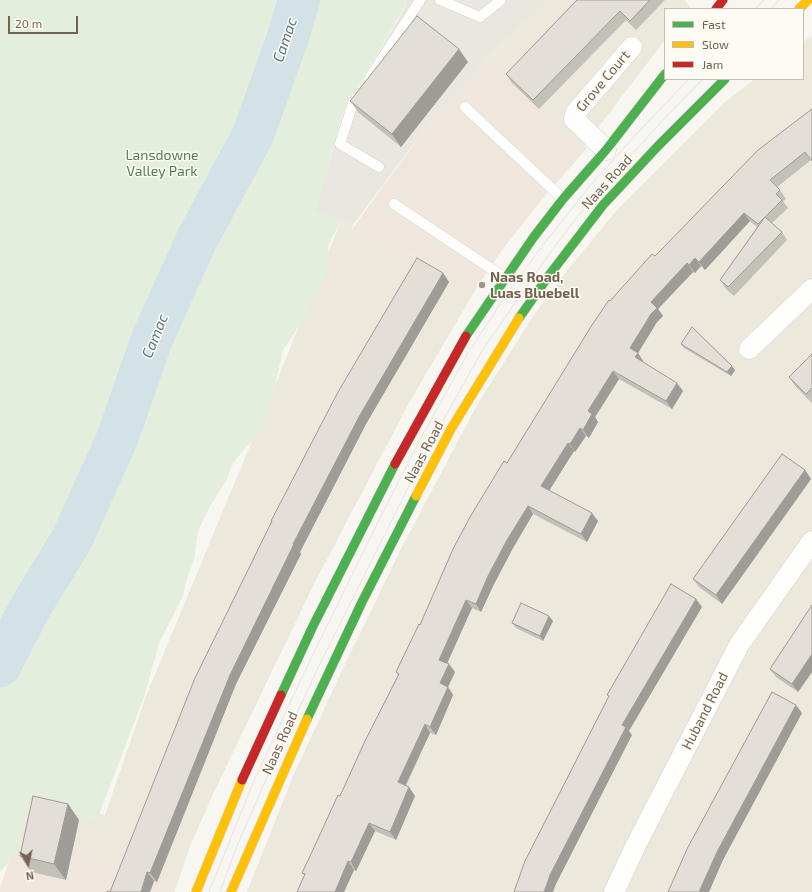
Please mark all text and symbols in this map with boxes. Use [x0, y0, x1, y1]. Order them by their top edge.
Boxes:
scale bar [10, 8, 80, 34]
legend [664, 8, 804, 80]
water label: Camac [269, 15, 301, 65]
text: 20 m [15, 16, 42, 30]
text: Fast [702, 17, 725, 31]
text: Slow [702, 37, 729, 51]
street label: Grove Court [572, 47, 634, 115]
text: Jam [702, 57, 723, 71]
park label: Lansdowne Valley Park [125, 147, 199, 180]
street label: Naas Road [578, 151, 636, 213]
place label: Naas Road, Luas Bluebell [490, 269, 579, 302]
marker: Naas Road, Luas Bluebell [477, 280, 487, 290]
water label: Camac [138, 311, 172, 361]
street label: Naas Road [401, 418, 447, 486]
street label: Huband Road [678, 670, 732, 752]
street label: Naas Road [259, 709, 301, 777]
north arrow [8, 844, 48, 884]
text: N [25, 869, 35, 883]

